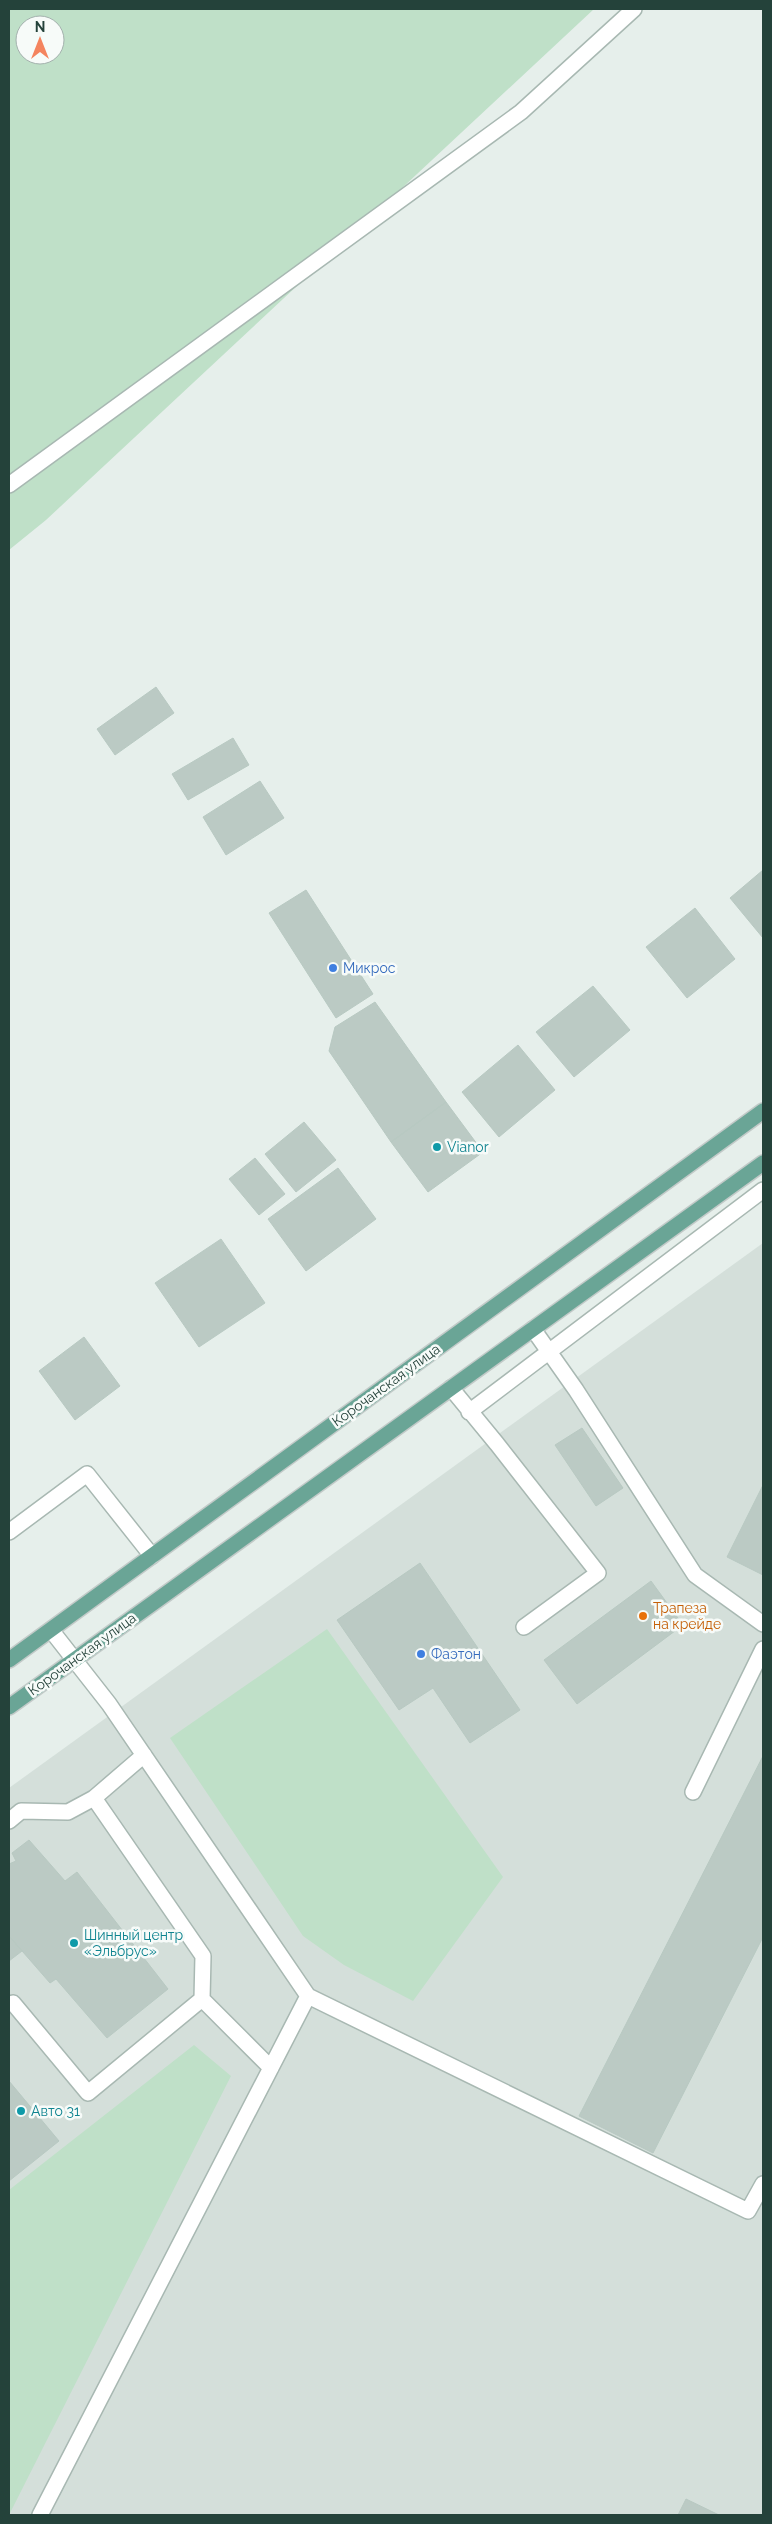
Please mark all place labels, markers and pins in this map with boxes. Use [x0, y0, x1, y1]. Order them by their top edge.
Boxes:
place label: Микрос [343, 960, 396, 976]
marker: Микрос [327, 962, 339, 974]
place label: Vianor [447, 1139, 489, 1155]
marker: Vianor [431, 1141, 443, 1153]
place label: Трапеза на крейде [653, 1600, 721, 1632]
marker: Трапеза на крейде [637, 1610, 649, 1622]
place label: Фаэтон [431, 1646, 481, 1662]
marker: Фаэтон [415, 1648, 427, 1660]
place label: Шинный центр «Эльбрус» [84, 1927, 183, 1959]
marker: Шинный центр «Эльбрус» [68, 1937, 80, 1949]
place label: Авто 31 [31, 2103, 80, 2119]
marker: Авто 31 [15, 2105, 27, 2117]

